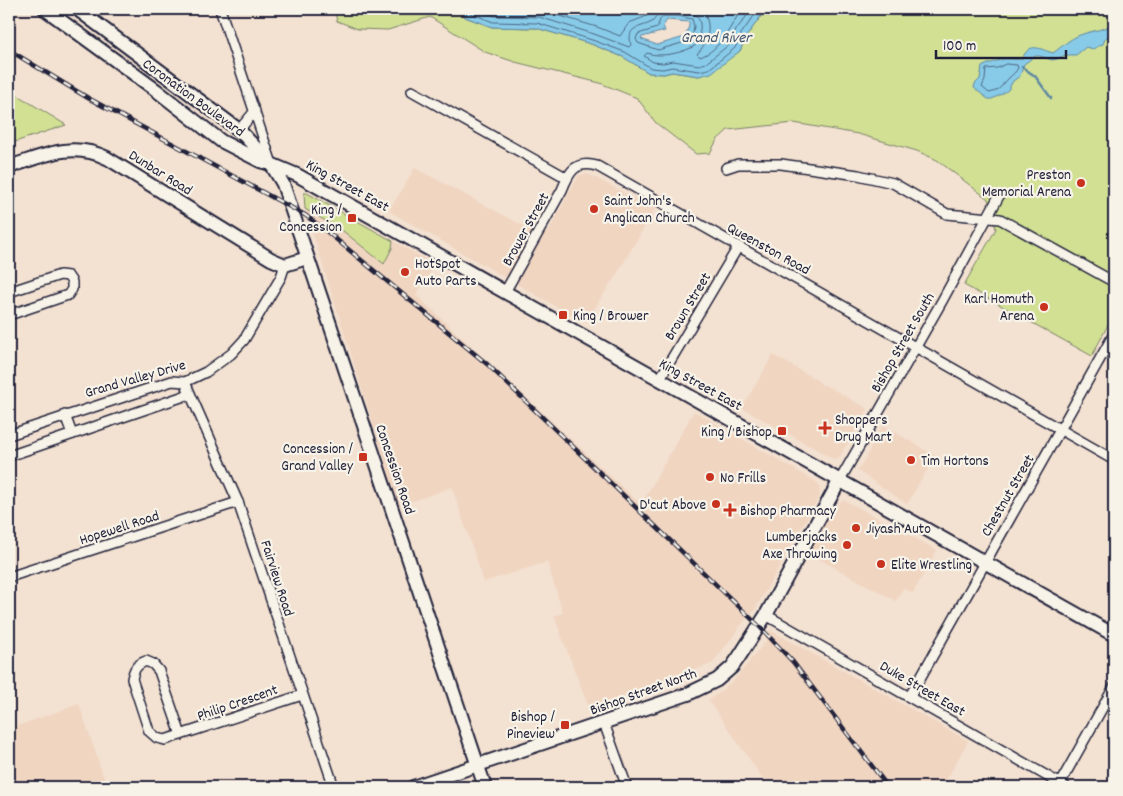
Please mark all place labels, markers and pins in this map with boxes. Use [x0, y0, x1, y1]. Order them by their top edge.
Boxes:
place label: Preston Memorial Arena [982, 165, 1072, 204]
marker: Preston Memorial Arena [1075, 177, 1087, 189]
place label: Saint John's Anglican Church [604, 191, 695, 230]
place label: King / Concession [279, 200, 342, 239]
marker: Saint John's Anglican Church [588, 203, 600, 215]
marker: King / Concession [346, 212, 358, 224]
place label: HotSpot Auto Parts [415, 254, 477, 293]
marker: HotSpot Auto Parts [399, 266, 411, 278]
place label: Karl Homuth Arena [964, 289, 1035, 328]
marker: Karl Homuth Arena [1038, 301, 1050, 313]
place label: King / Brower [573, 306, 649, 328]
marker: King / Brower [557, 309, 569, 321]
place label: Shoppers Drug Mart [835, 410, 892, 449]
place label: King / Bishop [701, 422, 772, 444]
marker: Shoppers Drug Mart [819, 422, 831, 434]
marker: King / Bishop [776, 425, 788, 437]
place label: Concession / Grand Valley [281, 439, 354, 478]
marker: Concession / Grand Valley [357, 451, 369, 463]
place label: Tim Hortons [921, 451, 989, 473]
marker: Tim Hortons [905, 454, 917, 466]
place label: No Frills [720, 468, 766, 490]
marker: No Frills [704, 471, 716, 483]
place label: D'cut Above [640, 495, 706, 517]
marker: D'cut Above [710, 498, 722, 510]
place label: Bishop Pharmacy [740, 501, 837, 523]
marker: Bishop Pharmacy [724, 504, 736, 516]
place label: Jiyash Auto [866, 519, 931, 541]
marker: Jiyash Auto [850, 522, 862, 534]
place label: Lumberjacks Axe Throwing [762, 527, 837, 566]
marker: Lumberjacks Axe Throwing [841, 539, 853, 551]
place label: Elite Wrestling [891, 555, 972, 577]
marker: Elite Wrestling [875, 558, 887, 570]
place label: Bishop / Pineview [507, 707, 555, 746]
marker: Bishop / Pineview [559, 719, 571, 731]

